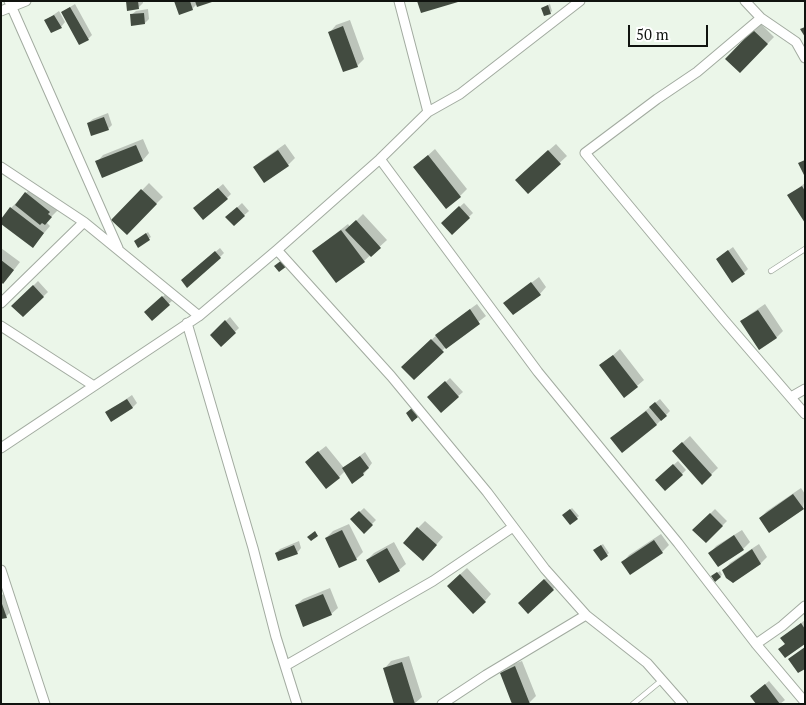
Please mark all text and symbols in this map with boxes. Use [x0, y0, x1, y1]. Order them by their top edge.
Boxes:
scale bar [631, 15, 711, 47]
text: 50 m [636, 24, 669, 44]

